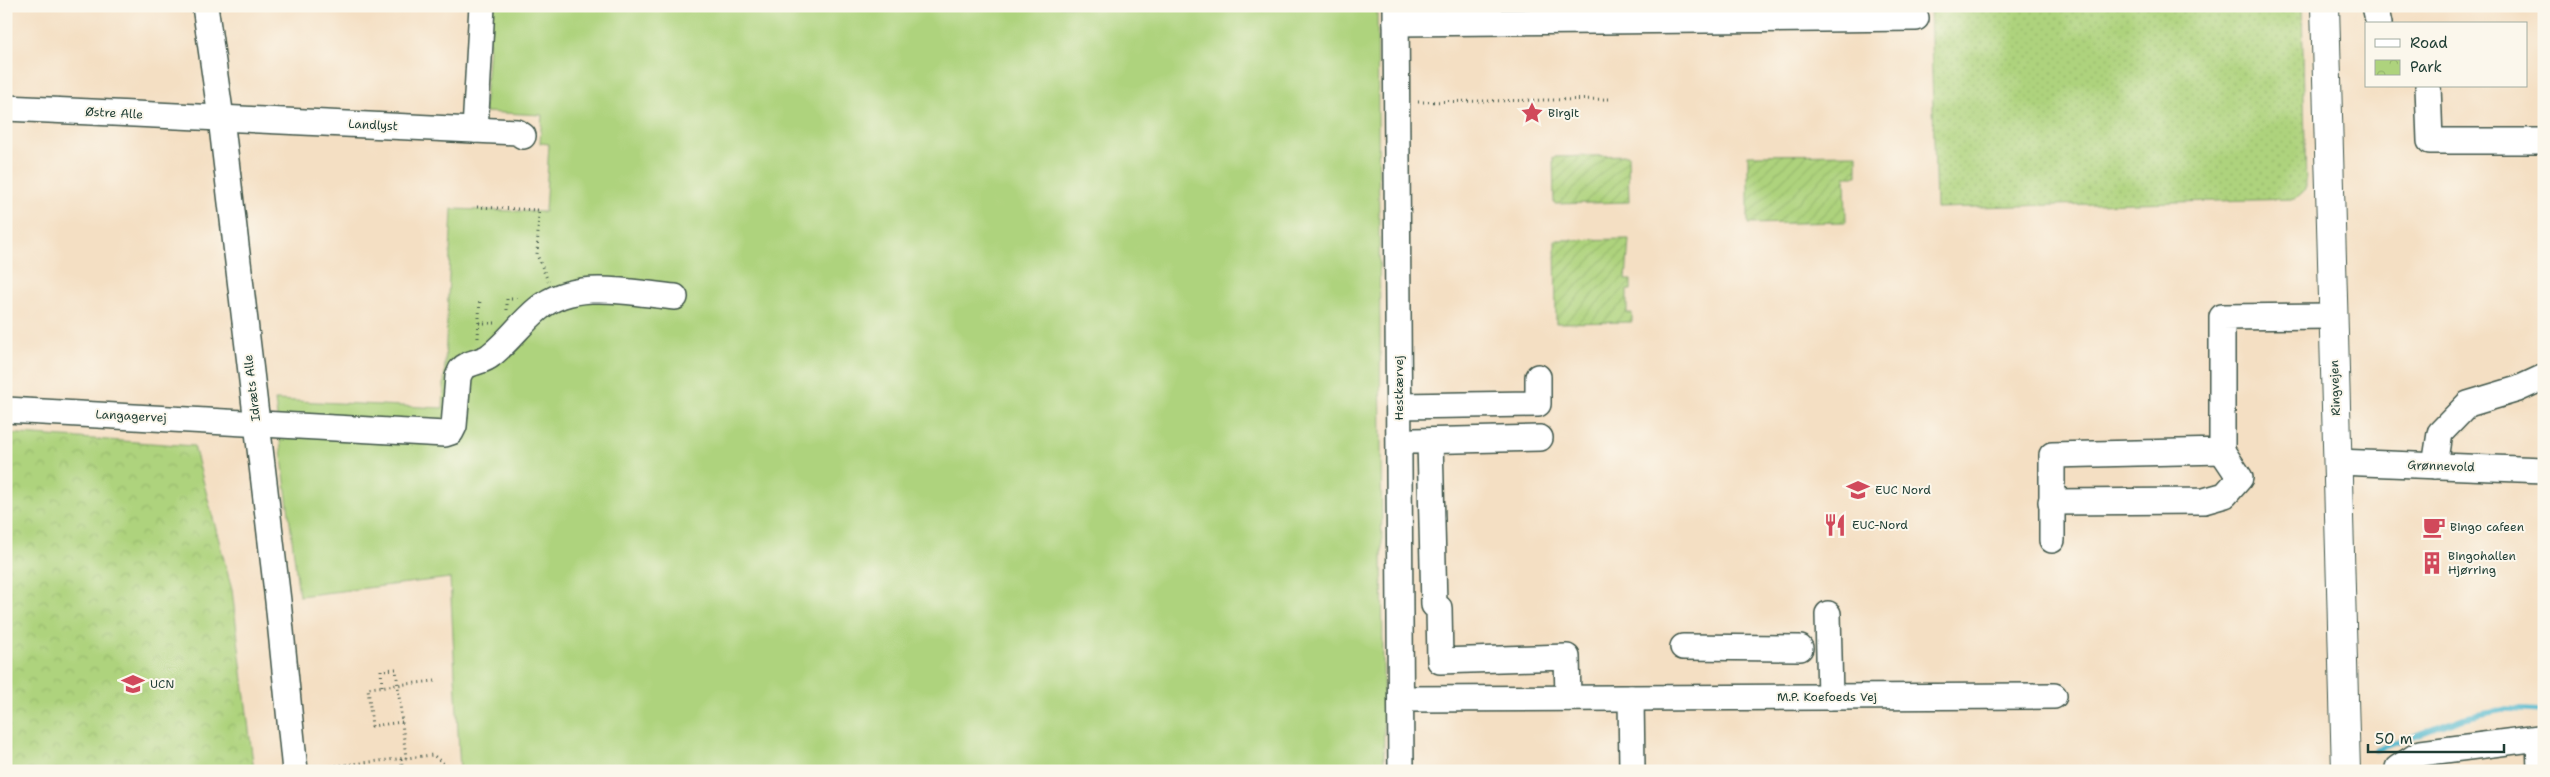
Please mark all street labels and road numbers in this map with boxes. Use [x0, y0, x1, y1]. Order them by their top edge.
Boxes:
street label: Østre Alle [85, 103, 144, 123]
street label: Landlyst [348, 116, 398, 134]
street label: Idræts Alle [240, 354, 264, 422]
street label: Hestkærvej [1391, 356, 1407, 420]
street label: Ringvejen [2326, 360, 2344, 416]
street label: Langagervej [95, 406, 167, 426]
street label: Grønnevold [2407, 457, 2475, 475]
street label: M.P. Koefoeds Vej [1777, 689, 1877, 705]

